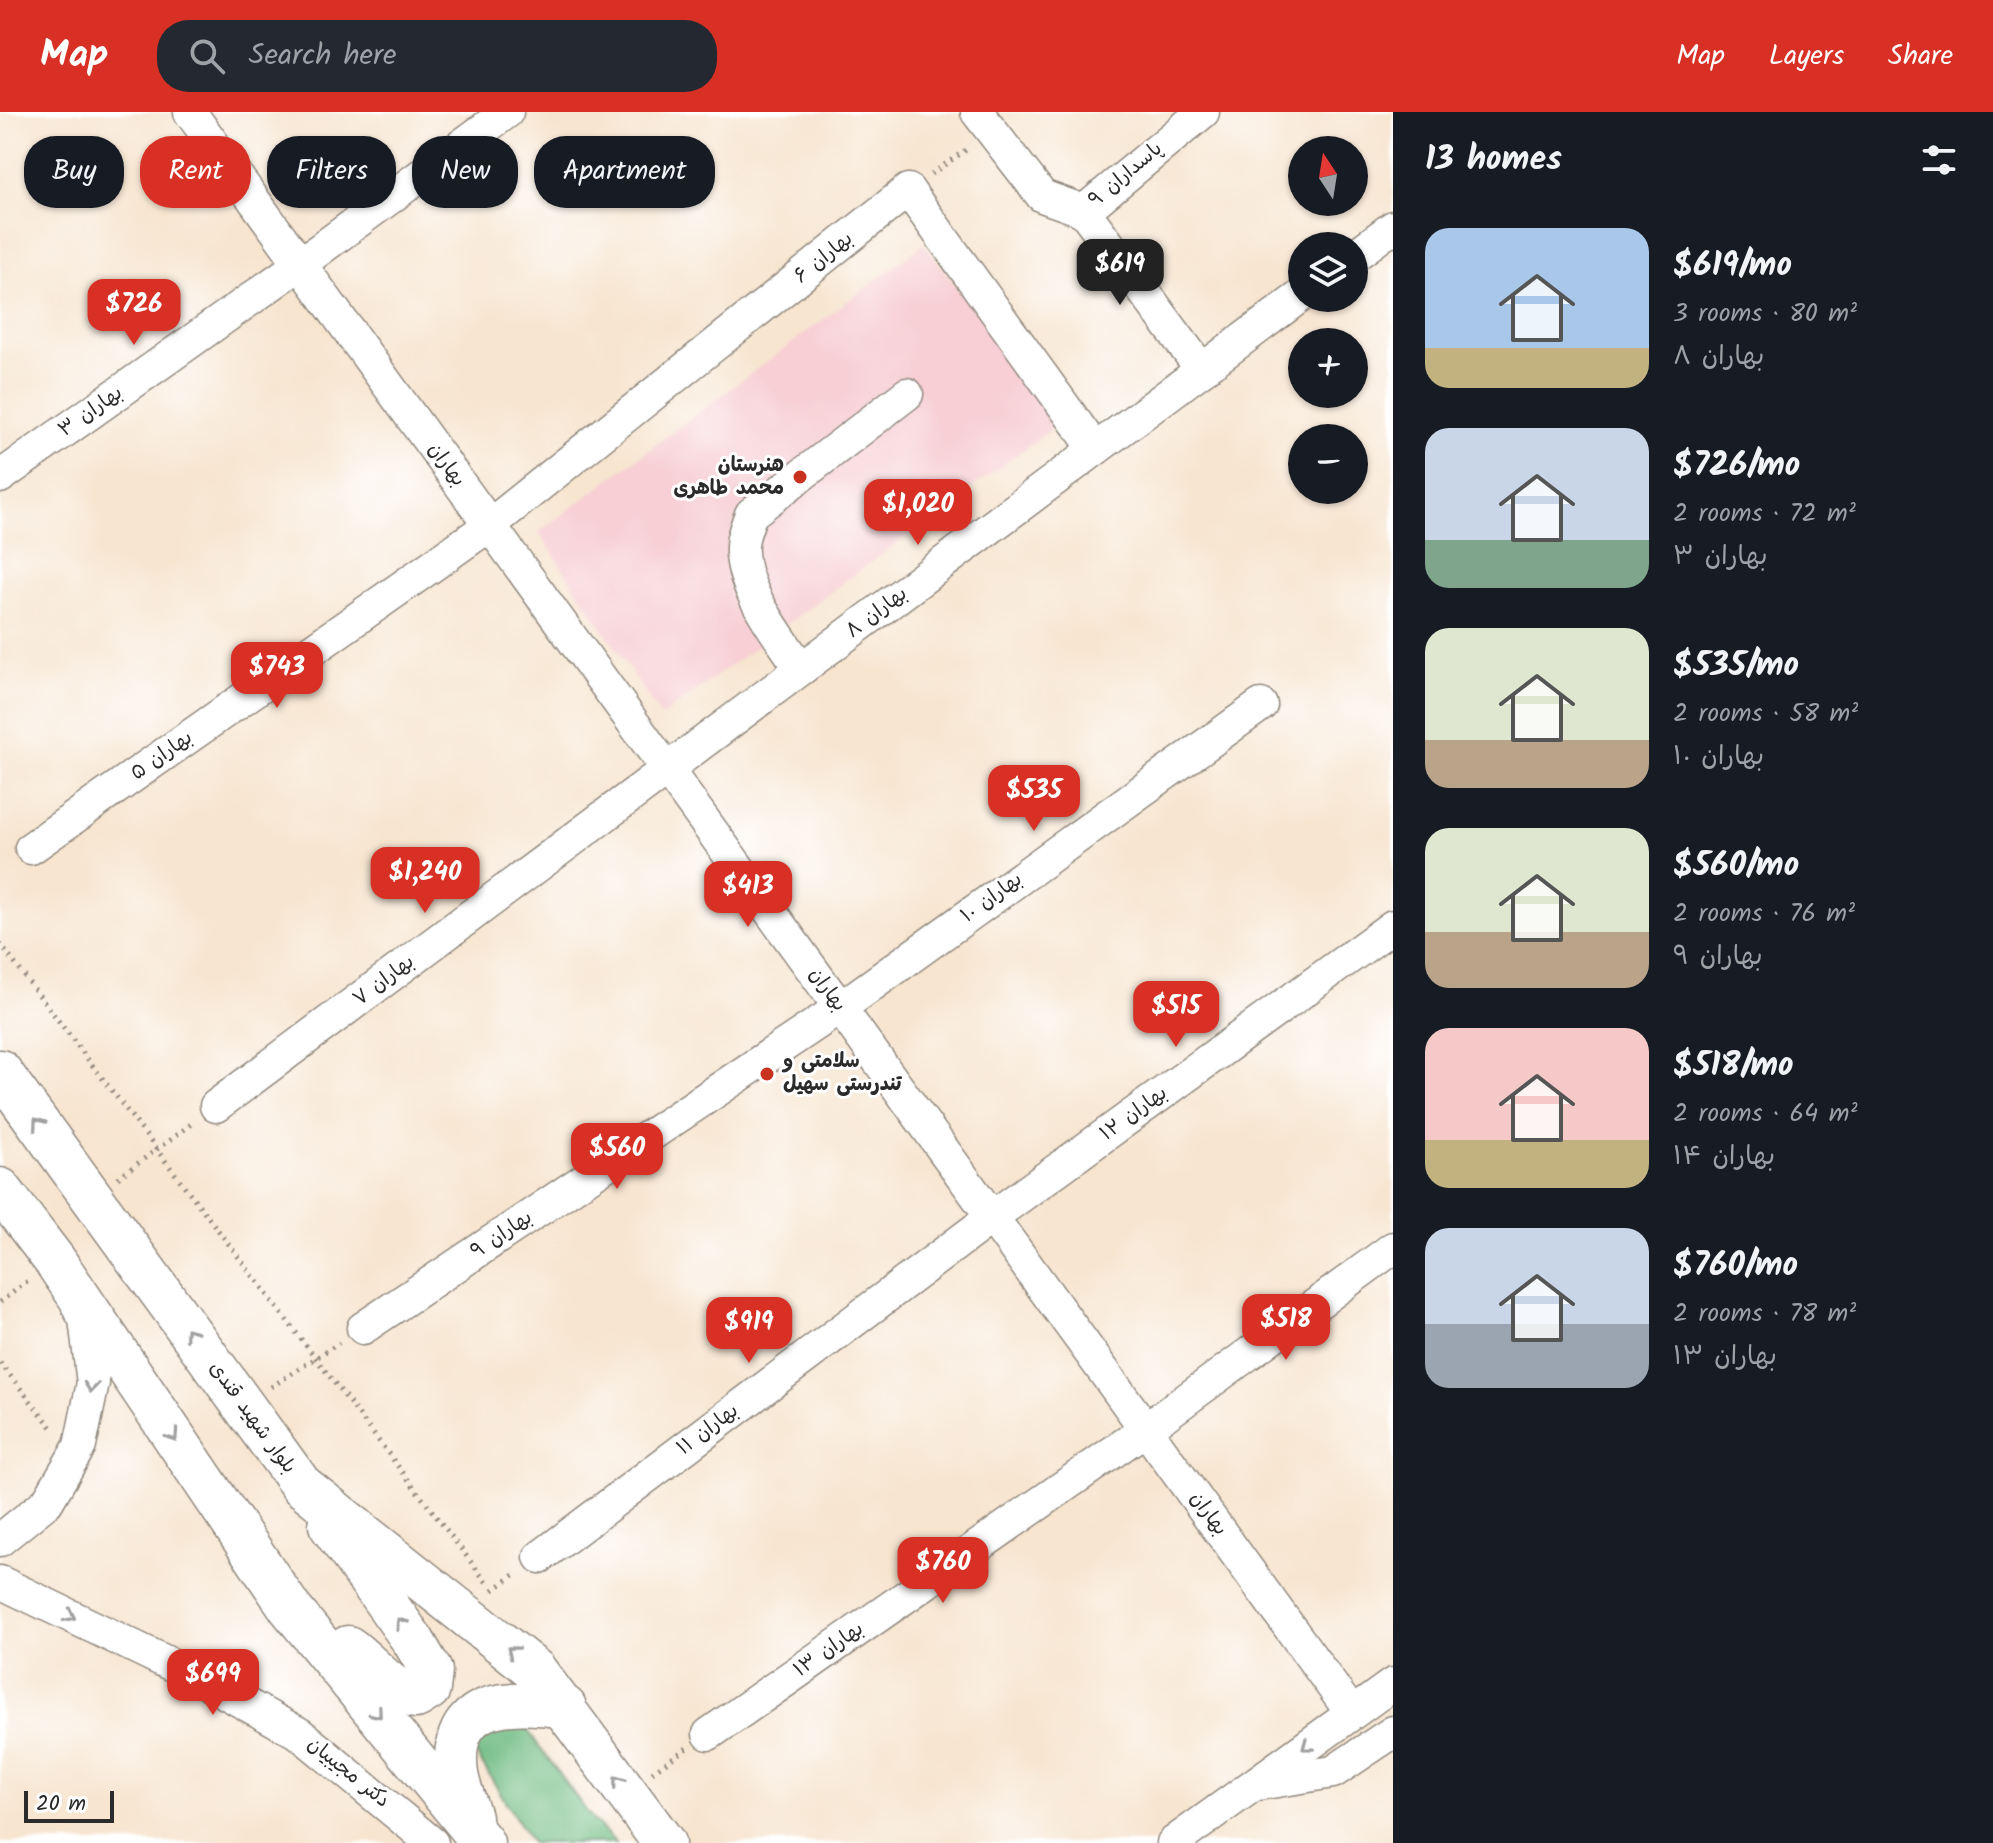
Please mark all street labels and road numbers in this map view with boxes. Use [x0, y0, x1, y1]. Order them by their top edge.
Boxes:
street label: پاسداران ۹ [1082, 134, 1170, 216]
street label: بهاران ۶ [787, 224, 861, 292]
street label: بهاران ۳ [52, 378, 130, 446]
street label: بهاران [419, 436, 473, 494]
street label: بهاران ۸ [839, 579, 915, 647]
street label: بهاران ۵ [124, 723, 200, 789]
street label: بهاران ۱۰ [954, 864, 1030, 932]
street label: بهاران ۷ [346, 947, 422, 1015]
street label: بهاران [800, 961, 854, 1019]
street label: بهاران ۱۲ [1093, 1078, 1175, 1150]
street label: بهاران ۹ [465, 1202, 539, 1268]
street label: بلوار شهید قندی [200, 1355, 304, 1481]
street label: بهاران ۱۱ [670, 1396, 746, 1464]
street label: بهاران [1181, 1485, 1235, 1543]
street label: بهاران ۱۳ [787, 1614, 871, 1686]
street label: دکتر مجیبیان [300, 1730, 396, 1816]

